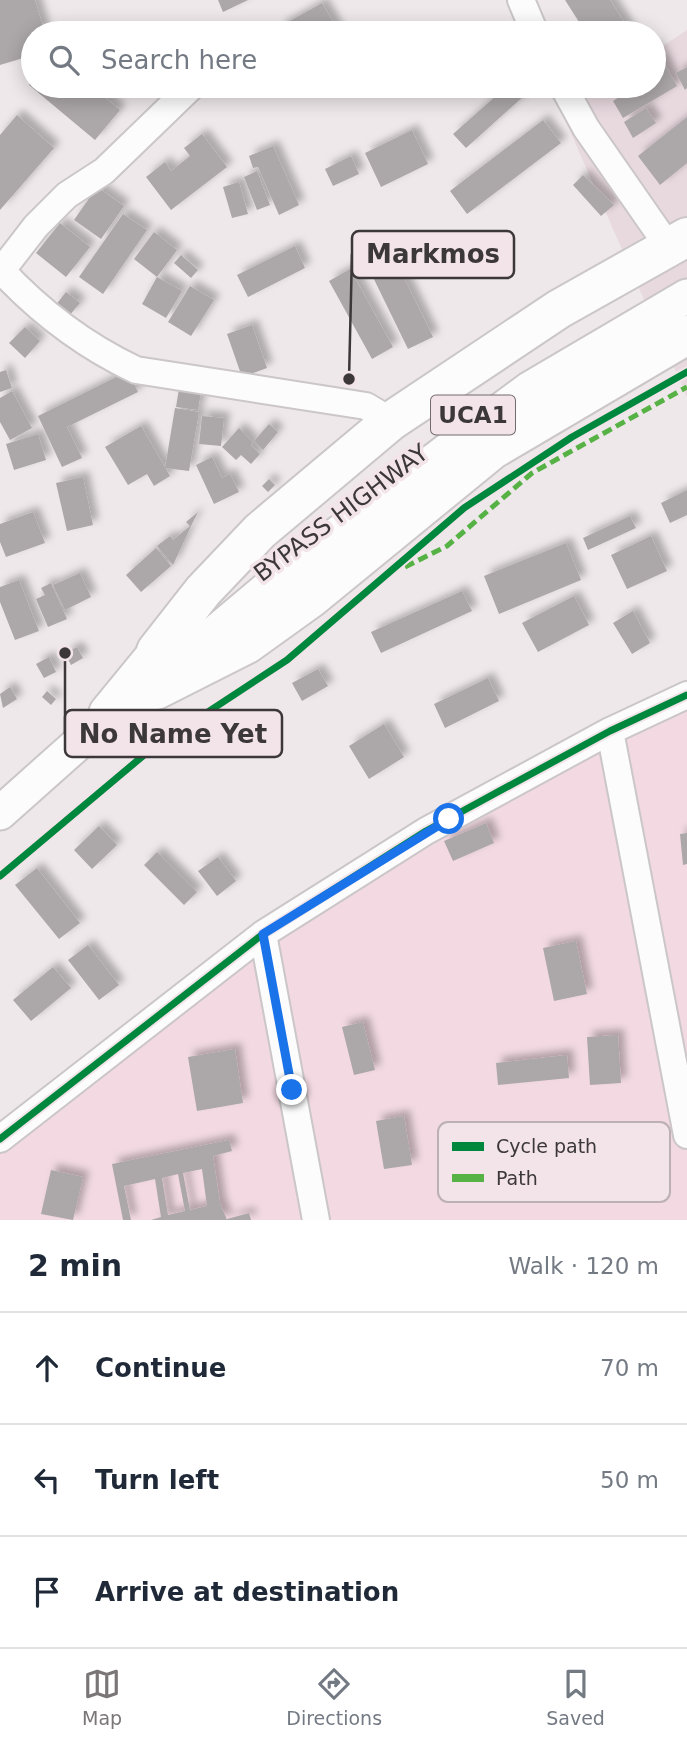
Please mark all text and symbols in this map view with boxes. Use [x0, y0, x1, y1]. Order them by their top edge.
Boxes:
search box [21, 21, 666, 98]
icon: search [45, 41, 83, 79]
text: Search here [101, 45, 257, 75]
callout: Markmos [352, 231, 514, 278]
text: Markmos [366, 239, 500, 269]
road number: UCA1 [431, 396, 515, 434]
street label: BYPASS HIGHWAY [248, 438, 434, 588]
callout: No Name Yet [65, 710, 282, 757]
text: No Name Yet [79, 719, 267, 749]
route start [433, 803, 464, 834]
route end [276, 1074, 307, 1105]
legend [438, 1122, 670, 1202]
text: Cycle path [496, 1135, 597, 1157]
text: Path [496, 1167, 538, 1189]
text: 2 min [28, 1248, 122, 1283]
text: Walk · 120 m [508, 1253, 659, 1279]
icon: ahead [28, 1349, 66, 1387]
text: Continue [95, 1353, 226, 1383]
text: 70 m [600, 1355, 659, 1381]
icon: left [28, 1461, 66, 1499]
text: Turn left [95, 1465, 219, 1495]
text: 50 m [600, 1467, 659, 1493]
icon: arrive [28, 1573, 66, 1611]
text: Arrive at destination [95, 1577, 399, 1607]
tab: Map [82, 1665, 122, 1729]
tab: Directions [286, 1665, 382, 1729]
tab: Saved [546, 1665, 605, 1729]

